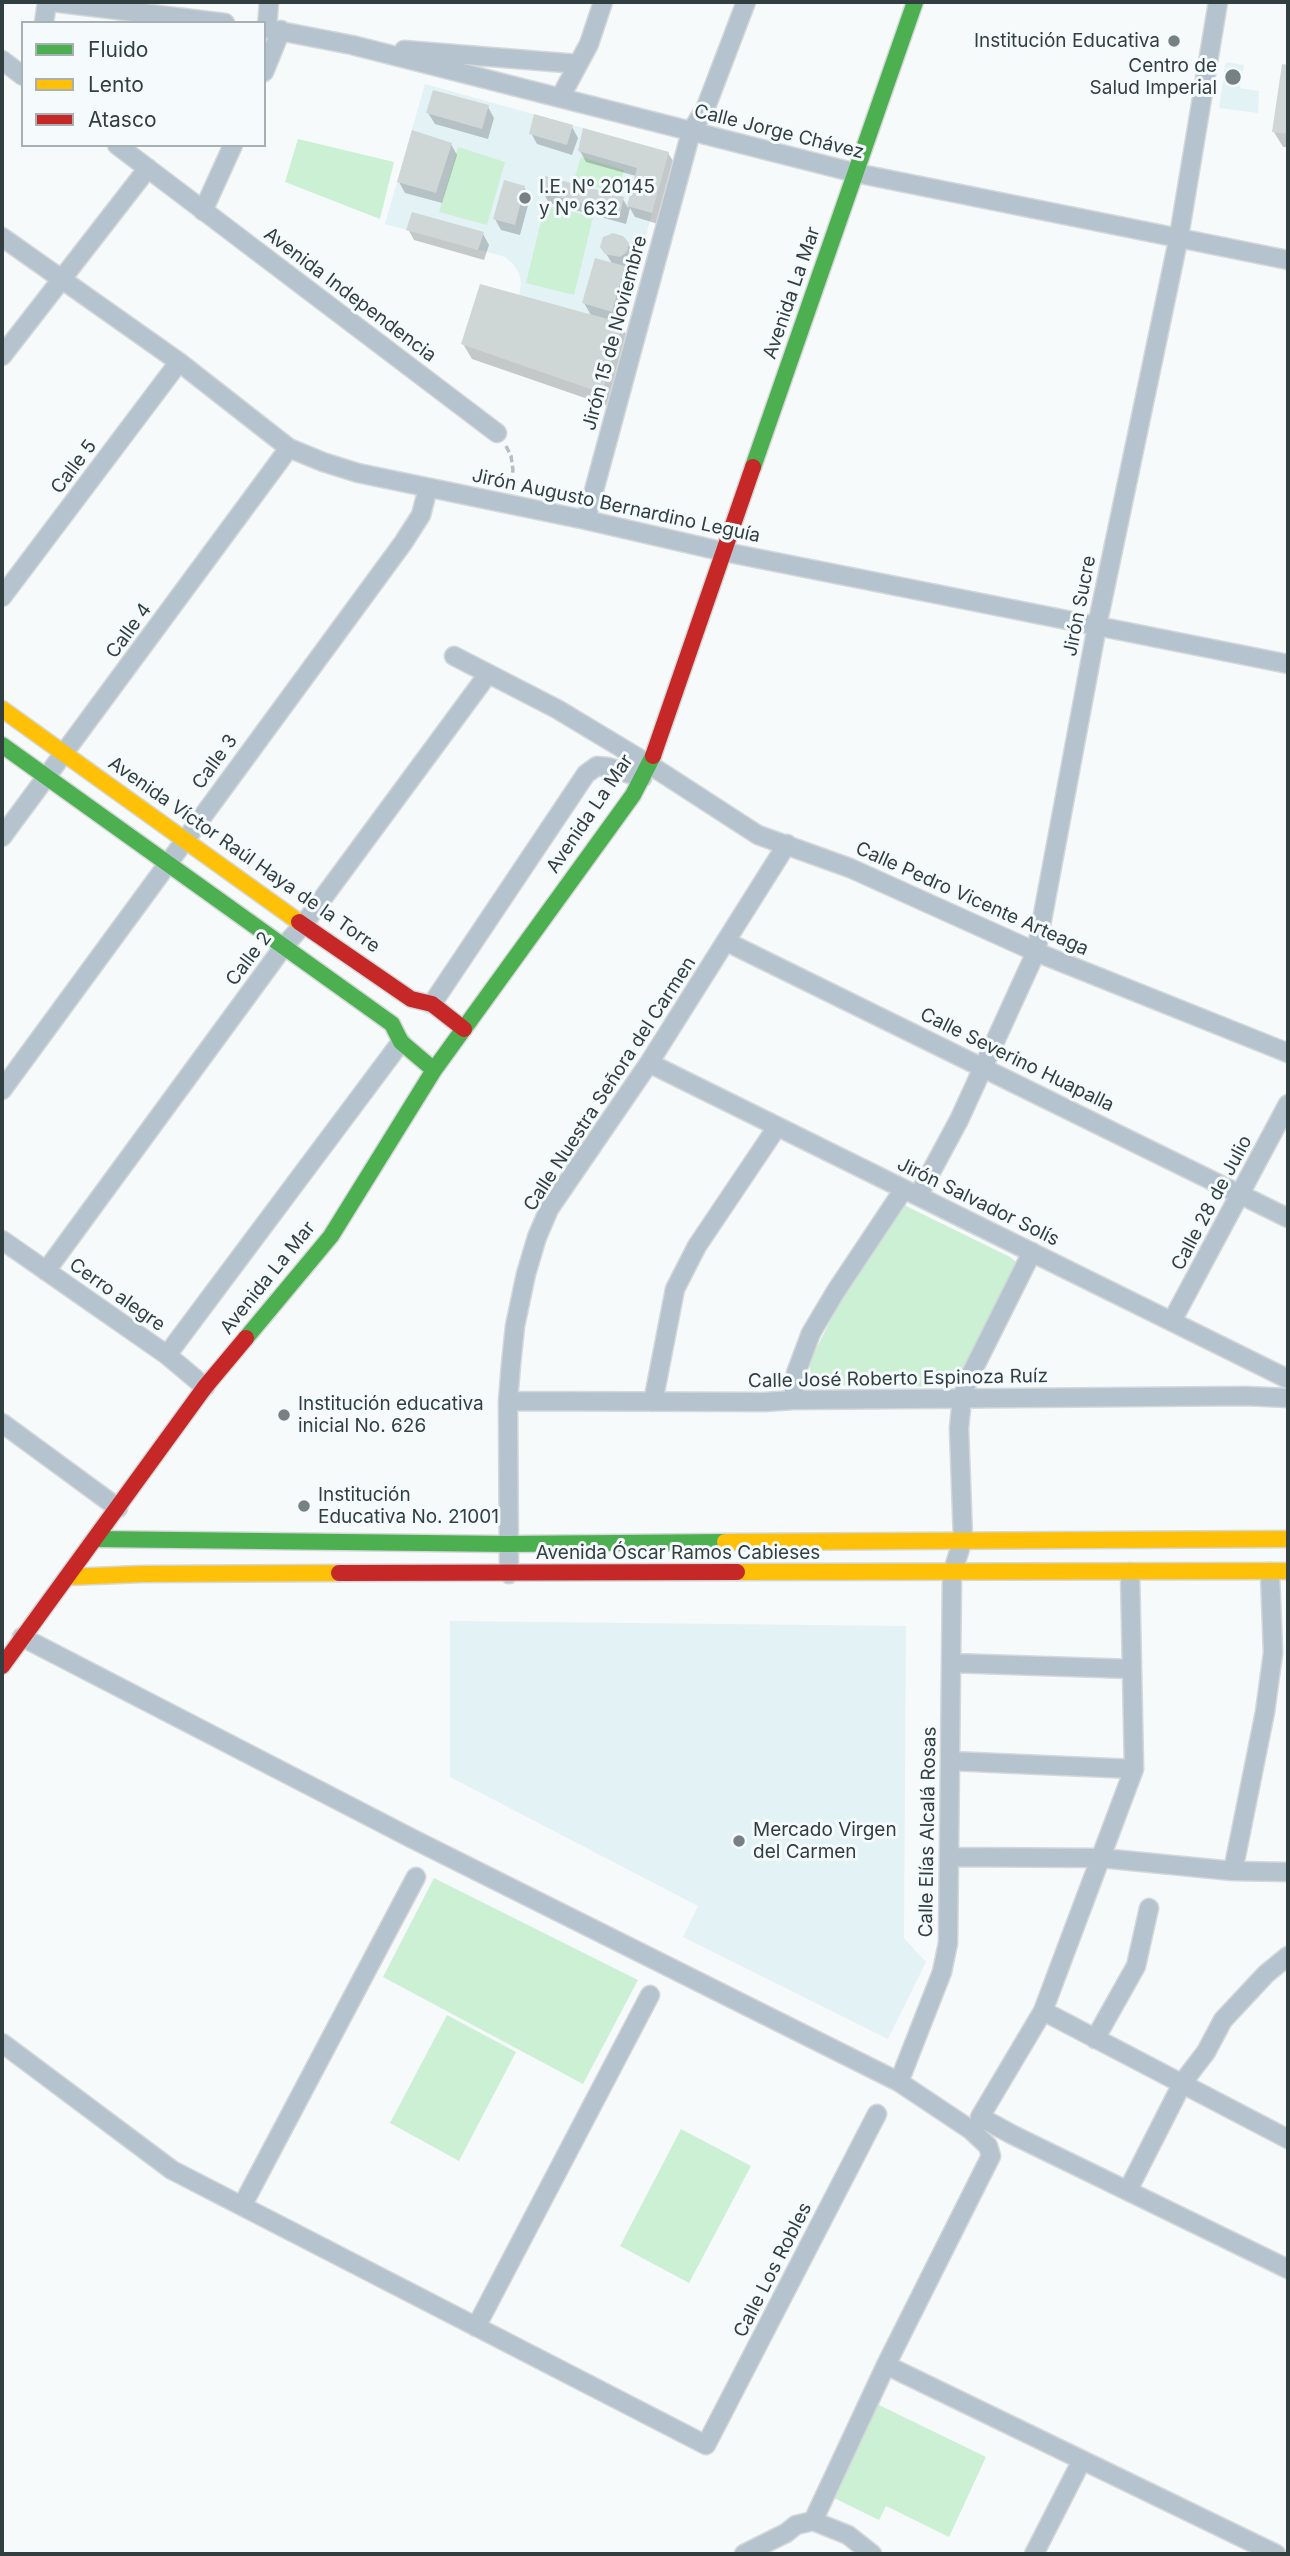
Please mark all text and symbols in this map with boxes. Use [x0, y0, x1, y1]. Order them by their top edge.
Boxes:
legend [21, 21, 266, 147]
place label: Institución Educativa [974, 30, 1160, 52]
marker: Institución Educativa [1166, 33, 1182, 49]
text: Fluido [88, 37, 148, 62]
place label: Centro de Salud Imperial [1090, 55, 1217, 99]
marker: Centro de Salud Imperial [1223, 67, 1243, 87]
text: Lento [88, 72, 144, 97]
street label: Calle Jorge Chávez [692, 100, 866, 164]
text: Atasco [88, 107, 157, 132]
place label: I.E. Nº 20145 y Nº 632 [539, 176, 655, 220]
marker: I.E. Nº 20145 y Nº 632 [517, 190, 533, 206]
street label: Avenida Independencia [259, 223, 441, 367]
street label: Avenida La Mar [759, 224, 825, 362]
street label: Jirón 15 de Noviembre [578, 233, 652, 433]
street label: Calle 5 [46, 435, 102, 499]
street label: Jirón Augusto Bernardino Leguía [470, 464, 762, 548]
street label: Jirón Sucre [1059, 554, 1101, 658]
street label: Calle 4 [101, 599, 157, 663]
street label: Calle 3 [188, 730, 242, 794]
street label: Avenida La Mar [542, 750, 638, 878]
street label: Avenida Víctor Raúl Haya de la Torre [104, 752, 384, 958]
street label: Calle Pedro Vicente Arteaga [852, 837, 1092, 961]
street label: Calle 2 [221, 927, 277, 991]
street label: Calle Nuestra Señora del Carmen [519, 952, 701, 1216]
street label: Calle Severino Huapalla [916, 1003, 1118, 1117]
street label: Calle 28 de Julio [1167, 1132, 1257, 1274]
street label: Jirón Salvador Solís [893, 1153, 1063, 1251]
street label: Avenida La Mar [216, 1217, 320, 1339]
street label: Cerro alegre [65, 1254, 169, 1336]
street label: Calle José Roberto Espinoza Ruíz [748, 1365, 1048, 1393]
place label: Institución educativa inicial No. 626 [298, 1393, 484, 1437]
marker: Institución educativa inicial No. 626 [276, 1407, 292, 1423]
place label: Institución Educativa No. 21001 [318, 1484, 499, 1528]
marker: Institución Educativa No. 21001 [296, 1498, 312, 1514]
street label: Avenida Óscar Ramos Cabieses [536, 1542, 820, 1564]
street label: Calle Elías Alcalá Rosas [915, 1726, 941, 1938]
place label: Mercado Virgen del Carmen [753, 1819, 897, 1863]
marker: Mercado Virgen del Carmen [731, 1833, 747, 1849]
street label: Calle Los Robles [729, 2199, 817, 2341]

